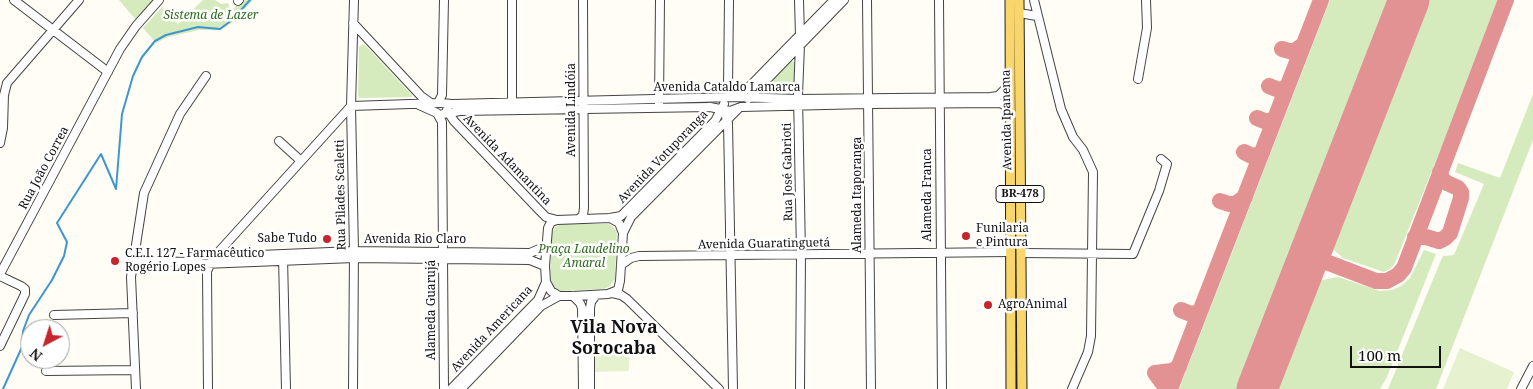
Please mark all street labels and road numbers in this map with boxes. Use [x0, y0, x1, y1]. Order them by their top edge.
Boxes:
street label: Avenida Lindóia [565, 63, 579, 157]
street label: Avenida Ipanema [999, 70, 1015, 170]
street label: Avenida Cataldo Lamarca [654, 81, 800, 95]
street label: Avenida Votuporanga [615, 108, 711, 206]
street label: Avenida Adamantina [460, 112, 554, 208]
street label: Rua José Gabrioti [780, 123, 796, 221]
street label: Rua João Correa [16, 124, 72, 212]
street label: Alameda Itaporanga [851, 137, 865, 253]
street label: Rua Pilades Scaletti [333, 139, 349, 251]
street label: Alameda Franca [921, 148, 935, 242]
road number: BR-478 [996, 185, 1044, 202]
street label: Avenida Rio Claro [364, 233, 466, 247]
street label: Avenida Guaratinguetá [698, 236, 830, 252]
street label: Alameda Guarujá [425, 260, 439, 360]
street label: Avenida Americana [448, 283, 536, 375]

